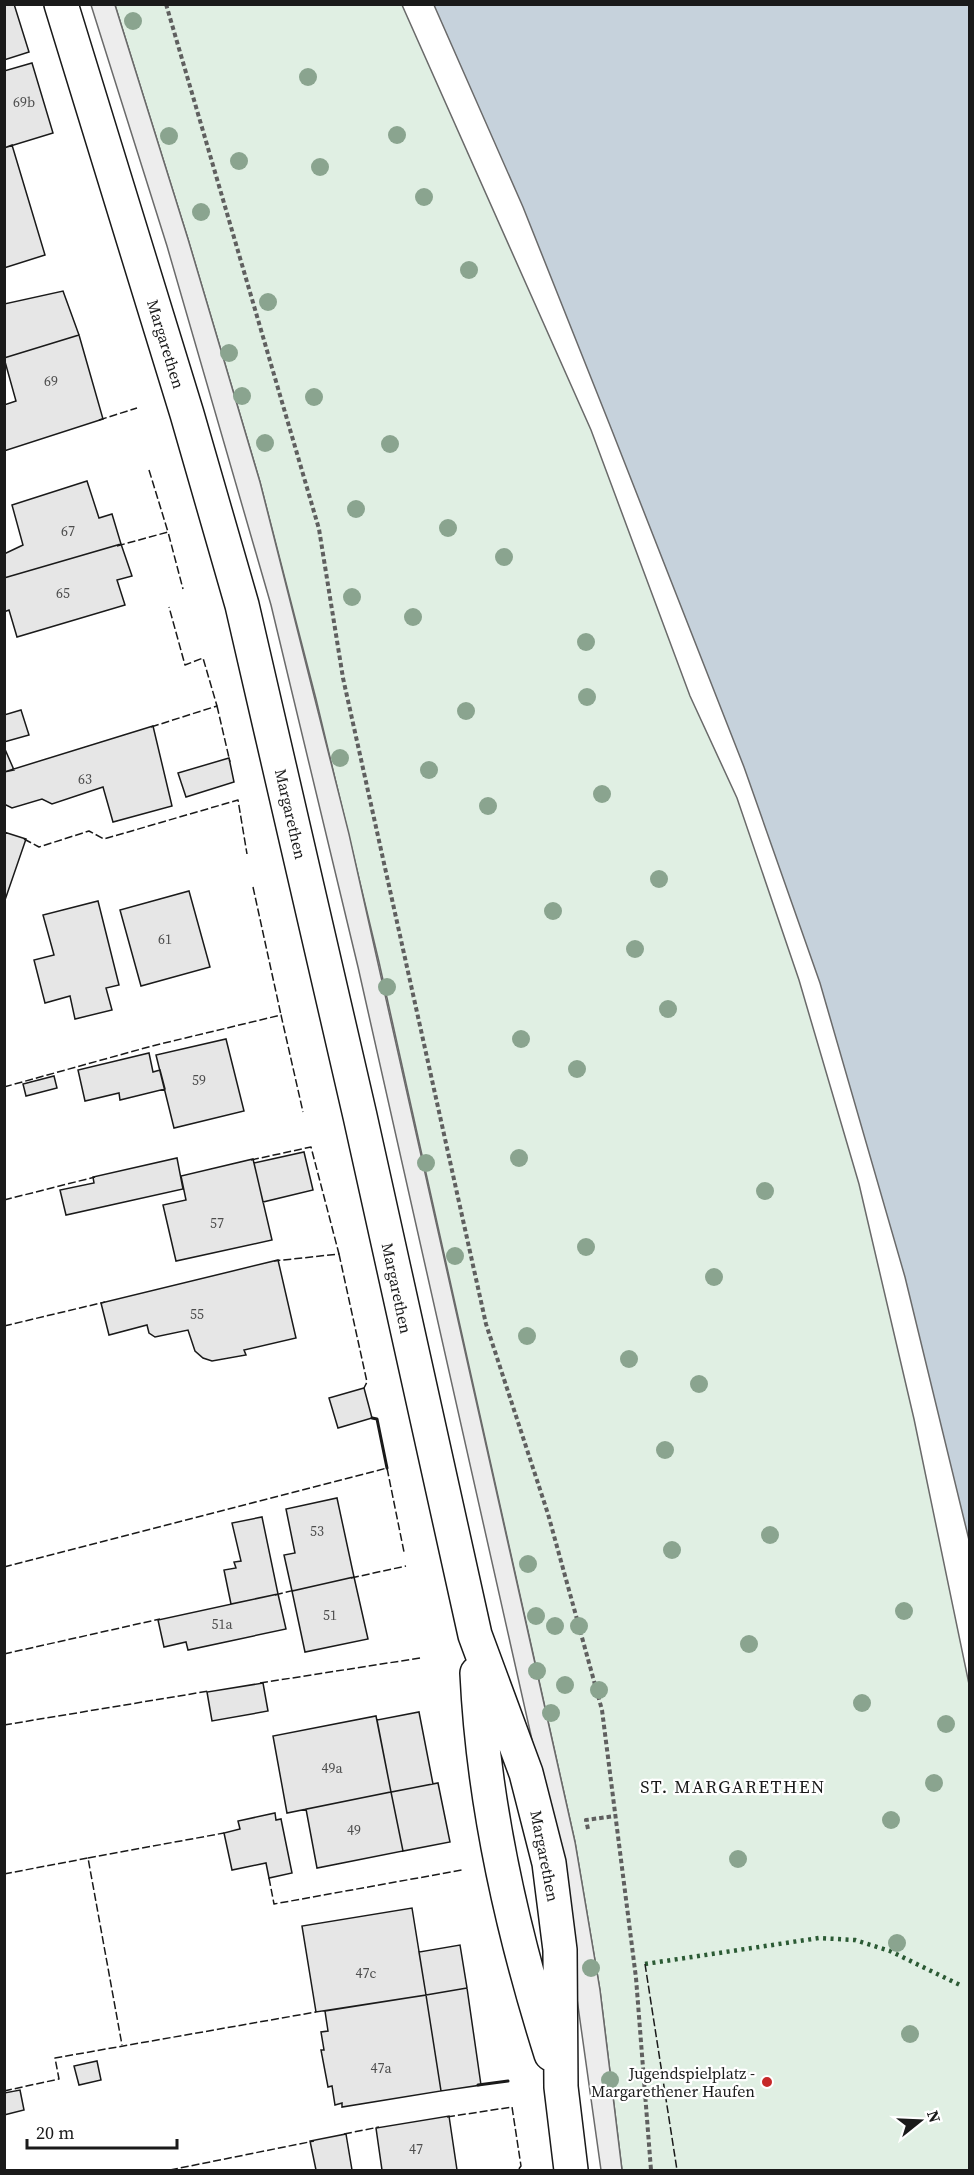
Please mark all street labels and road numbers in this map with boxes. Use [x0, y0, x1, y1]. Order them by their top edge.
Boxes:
street label: Margarethen [142, 297, 190, 392]
street label: Margarethen [270, 767, 312, 862]
street label: Margarethen [377, 1241, 417, 1336]
street label: Margarethen [525, 1809, 565, 1904]

